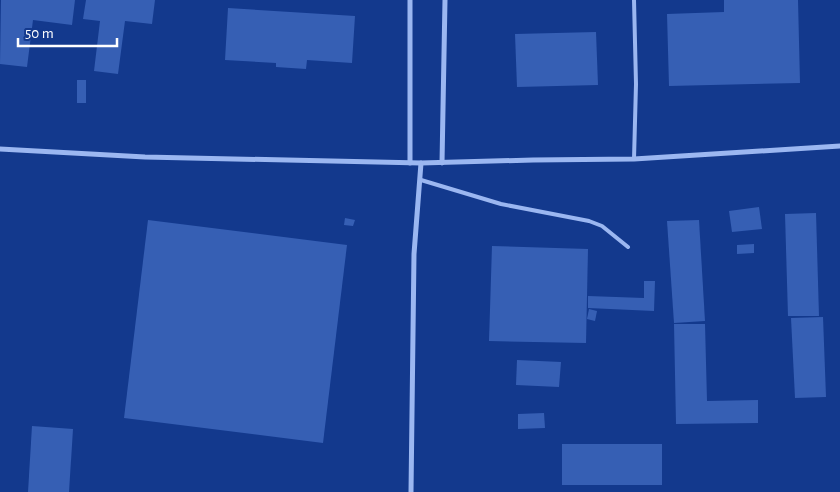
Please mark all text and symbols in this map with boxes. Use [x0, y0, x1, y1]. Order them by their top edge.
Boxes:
scale bar [18, 15, 116, 47]
text: 50 m [25, 26, 54, 41]

